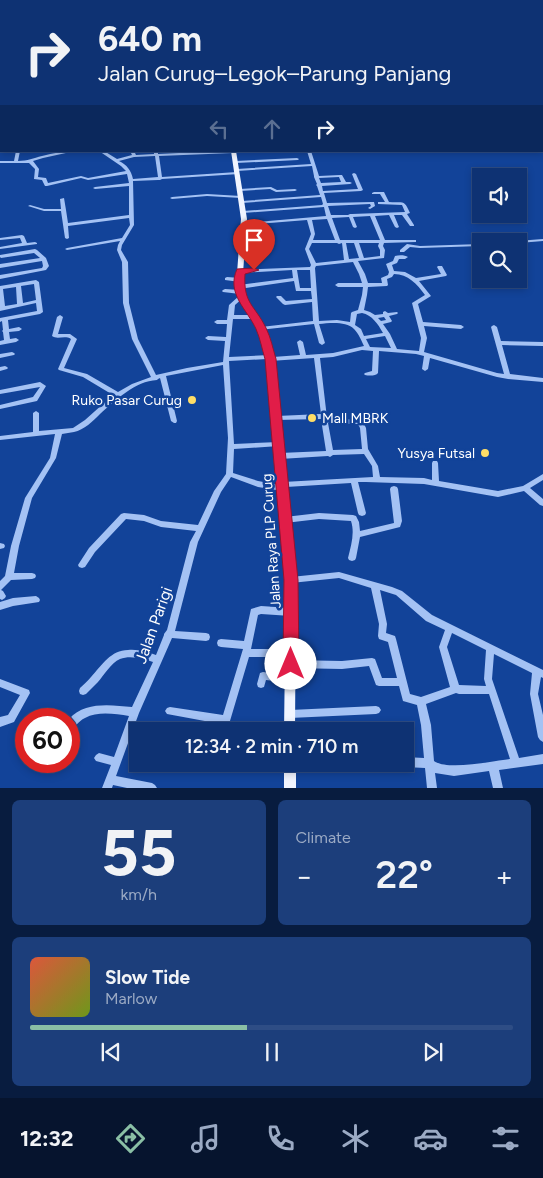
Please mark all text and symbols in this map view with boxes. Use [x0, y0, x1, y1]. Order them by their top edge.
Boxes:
text: 640 m [98, 18, 202, 60]
icon: right [15, 20, 80, 85]
text: Jalan Curug–Legok–Parung Panjang [98, 60, 452, 87]
icon: left [205, 115, 233, 143]
icon: ahead [258, 115, 286, 143]
icon: right [311, 115, 339, 143]
map controls [472, 168, 527, 288]
button: sound [472, 168, 527, 223]
pin [233, 219, 275, 270]
icon: arrive [240, 226, 268, 254]
button: search [472, 233, 527, 288]
place label: Ruko Pasar Curug [72, 392, 182, 409]
marker: Ruko Pasar Curug [186, 394, 198, 406]
place label: Mall MBRK [322, 410, 389, 427]
marker: Mall MBRK [306, 412, 318, 424]
place label: Yusya Futsal [397, 445, 475, 462]
marker: Yusya Futsal [479, 447, 491, 459]
street label: Jalan Raya PLP Curug [258, 473, 285, 609]
street label: Jalan Parigi [131, 584, 176, 666]
position arrow [264, 637, 316, 689]
speed limit sign: 60 [15, 708, 80, 773]
text: 12:34 · 2 min · 710 m [185, 735, 358, 758]
text: 55 [101, 813, 177, 891]
text: Climate [296, 828, 351, 847]
text: 22° [375, 852, 433, 898]
text: − [296, 859, 313, 893]
text: + [496, 859, 513, 893]
text: km/h [120, 885, 157, 904]
text: Slow Tide [105, 966, 190, 989]
text: Marlow [105, 989, 157, 1008]
icon: previous [97, 1038, 125, 1066]
icon: pause [258, 1038, 286, 1066]
icon: next [419, 1038, 447, 1066]
icon: directions [113, 1121, 148, 1156]
icon: music [188, 1121, 223, 1156]
icon: phone [263, 1121, 298, 1156]
icon: climate [338, 1121, 373, 1156]
icon: car [413, 1121, 448, 1156]
icon: filters [488, 1121, 523, 1156]
text: 12:32 [20, 1125, 74, 1152]

